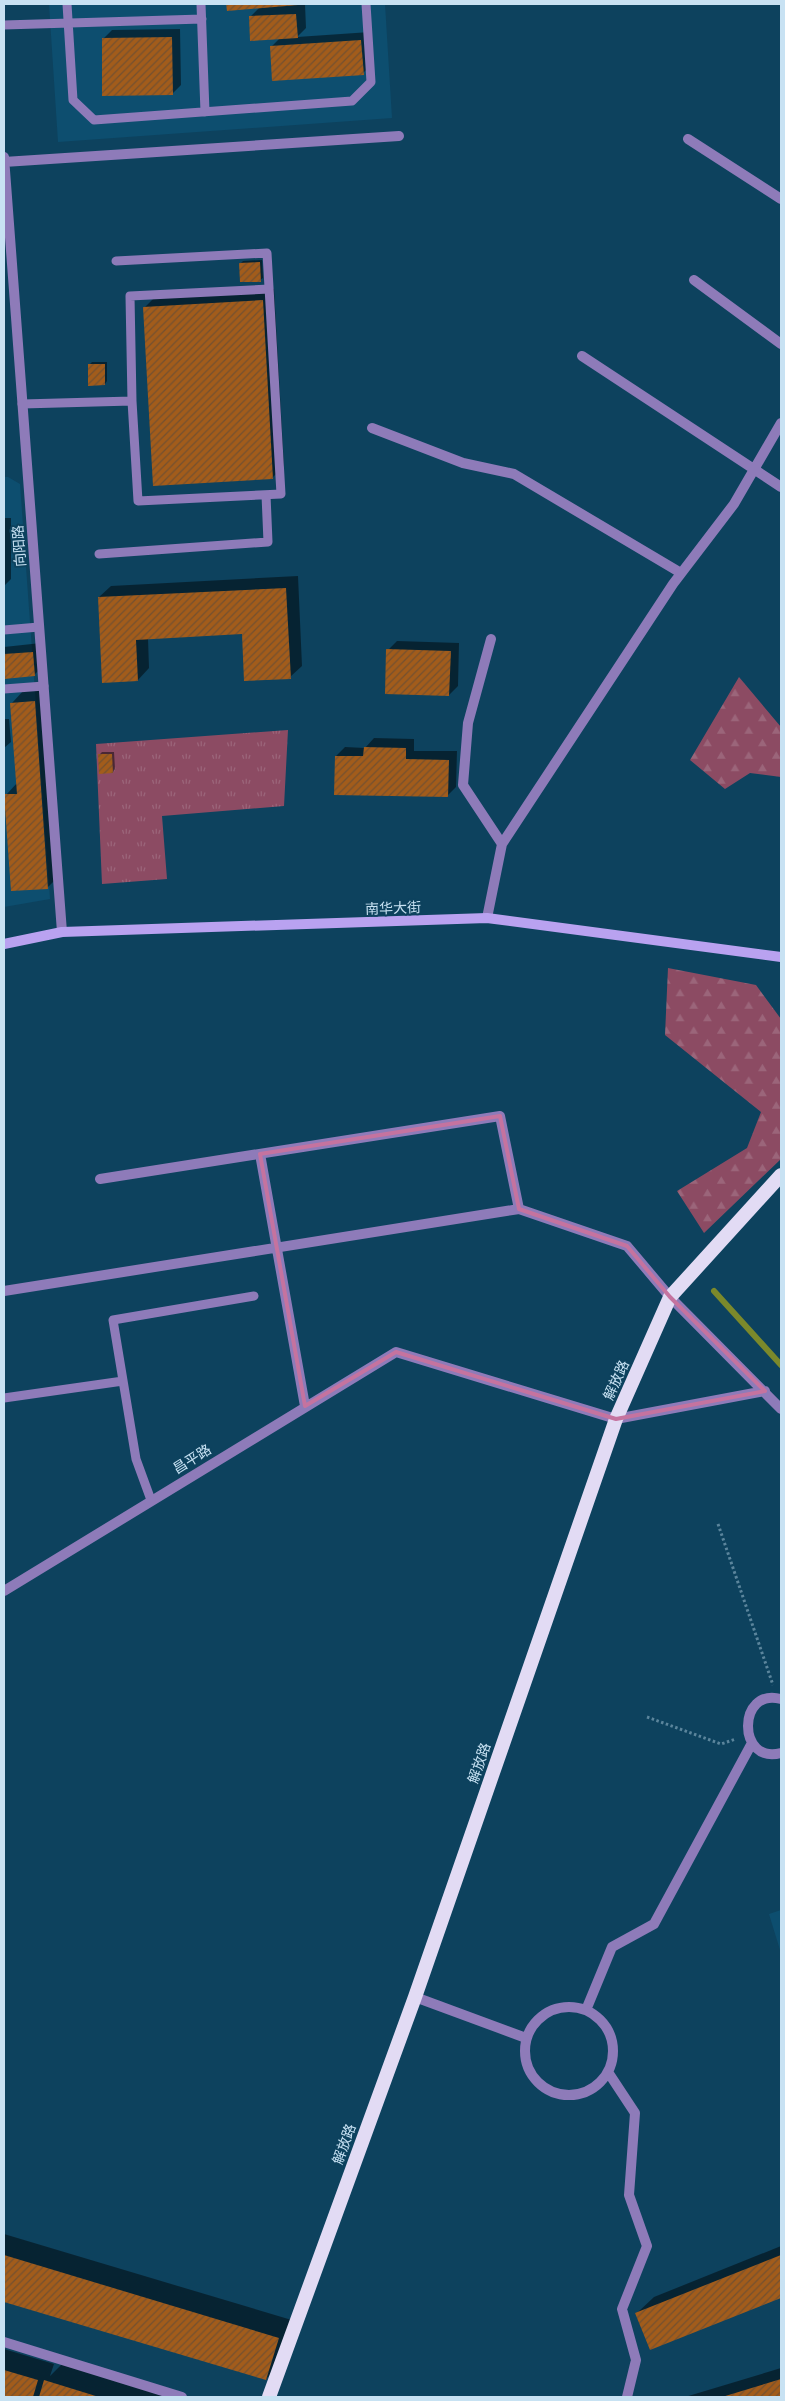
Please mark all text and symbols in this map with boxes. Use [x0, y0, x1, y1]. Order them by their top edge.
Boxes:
street label: 向阳路 [10, 524, 28, 568]
street label: 南华大街 [365, 899, 421, 917]
street label: 解放路 [600, 1358, 632, 1402]
street label: 昌平路 [170, 1441, 214, 1477]
street label: 解放路 [465, 1741, 493, 1785]
street label: 解放路 [329, 2122, 359, 2166]

